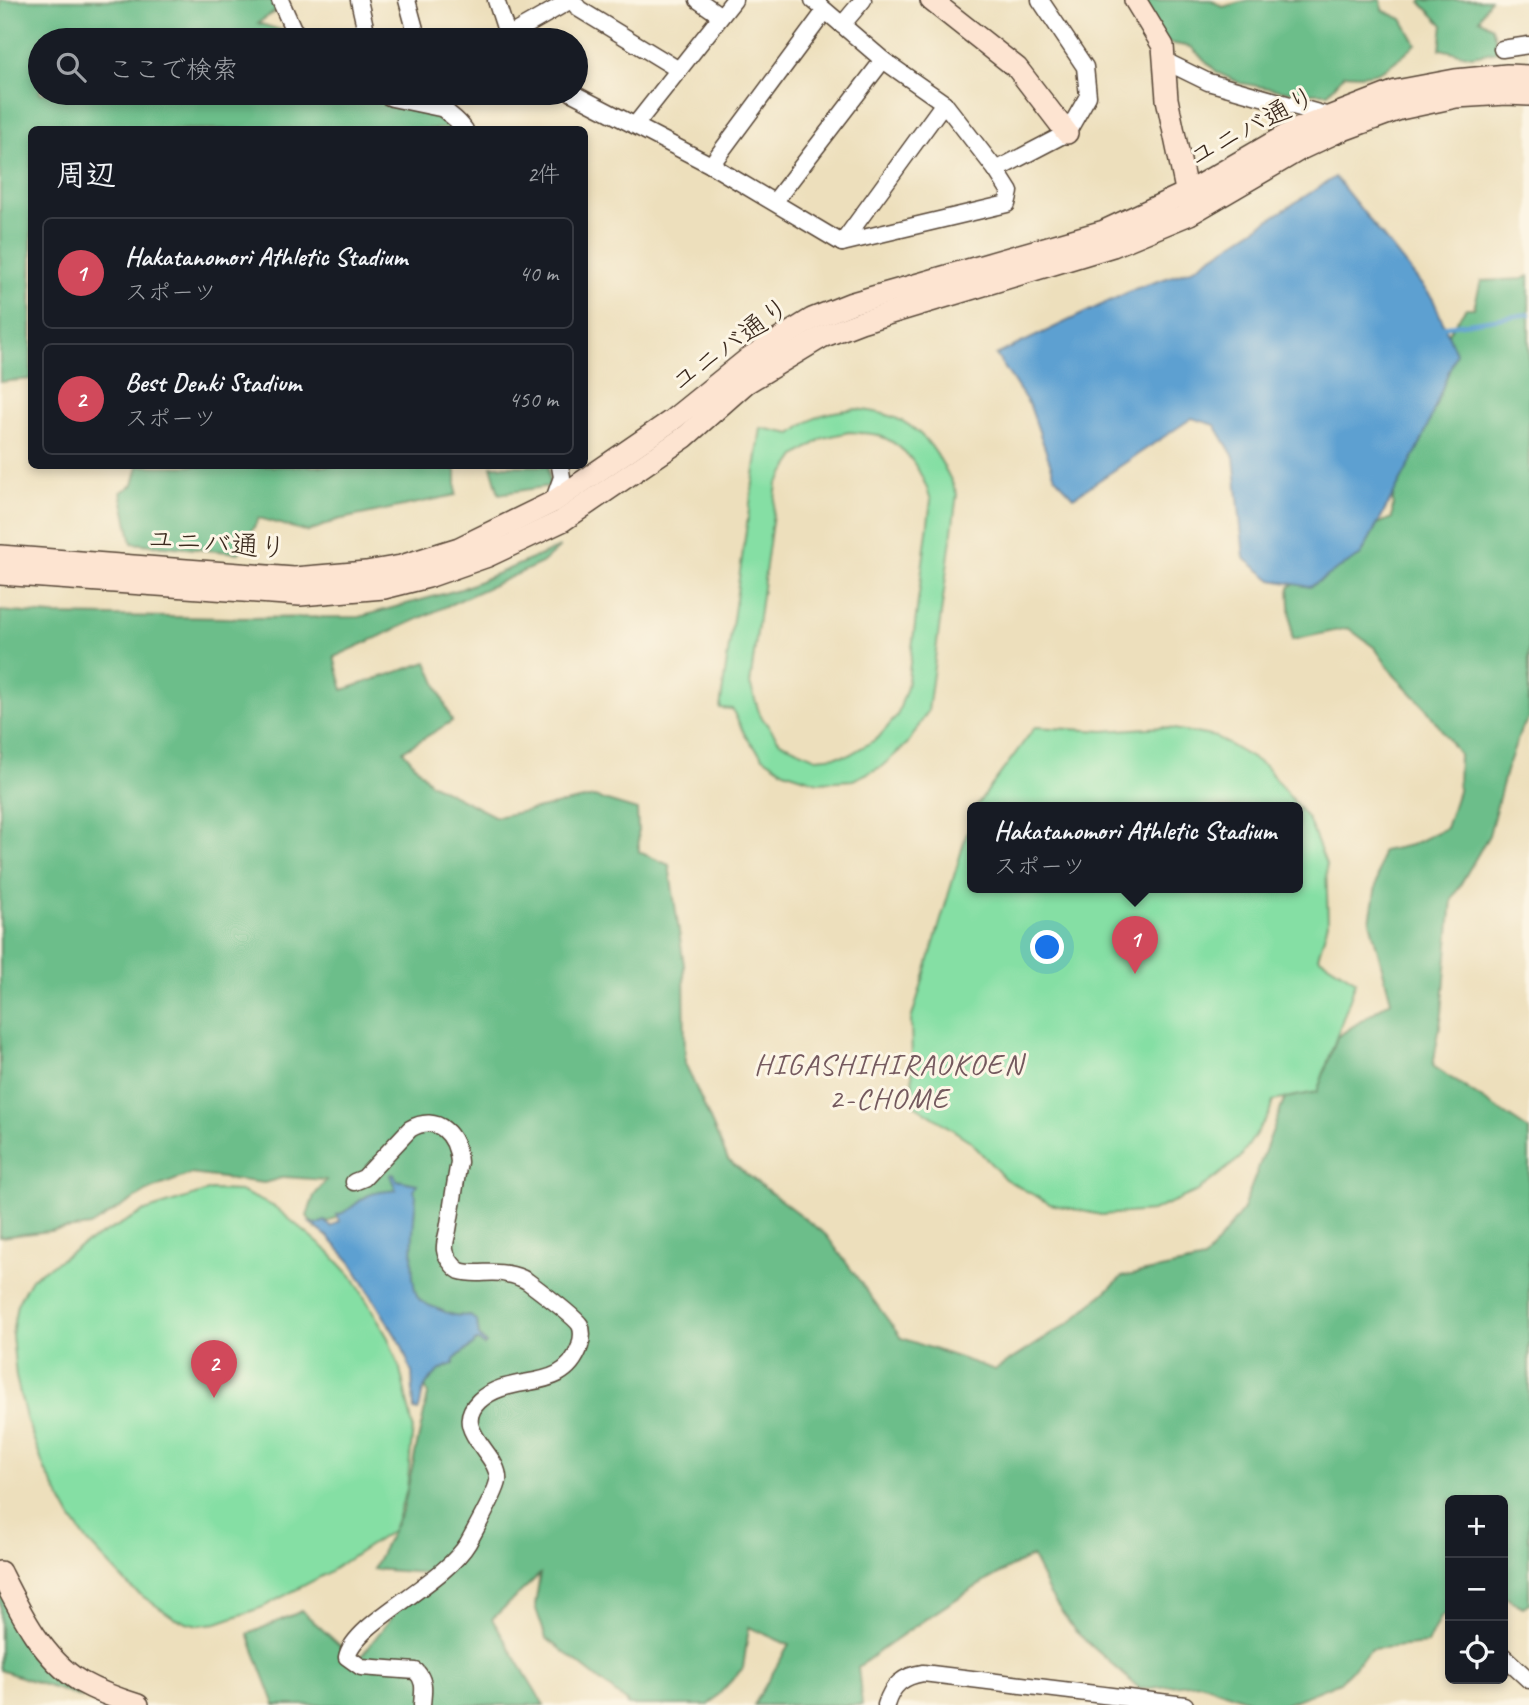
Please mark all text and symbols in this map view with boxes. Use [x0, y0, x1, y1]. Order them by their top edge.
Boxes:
search box [28, 28, 588, 105]
icon: search [52, 48, 90, 86]
text: ここで検索 [108, 53, 238, 86]
street label: ユニバ通り [1182, 78, 1322, 174]
text: 周辺 [56, 156, 116, 194]
text: 2件 [527, 160, 560, 189]
text: Hakatanomori Athletic Stadium [125, 240, 407, 273]
text: 1 [76, 259, 86, 288]
text: 40 m [519, 259, 558, 288]
text: スポーツ [125, 278, 217, 307]
street label: ユニバ通り [663, 289, 797, 399]
text: Best Denki Stadium [125, 366, 301, 399]
text: 2 [76, 385, 86, 414]
text: 450 m [509, 385, 558, 414]
text: スポーツ [125, 404, 217, 433]
street label: ユニバ通り [146, 521, 288, 565]
popup [967, 802, 1303, 893]
text: Hakatanomori Athletic Stadium [994, 814, 1276, 847]
text: スポーツ [994, 852, 1086, 881]
pin: 1 [1112, 916, 1158, 974]
your location [1030, 930, 1064, 964]
district label: HIGASHIHIRAOKOEN 2-CHOME [754, 1045, 1027, 1117]
pin: 2 [191, 1340, 237, 1398]
map controls [1445, 1495, 1508, 1684]
button: + [1445, 1495, 1508, 1558]
button: − [1445, 1558, 1508, 1621]
button: locate [1445, 1621, 1508, 1684]

